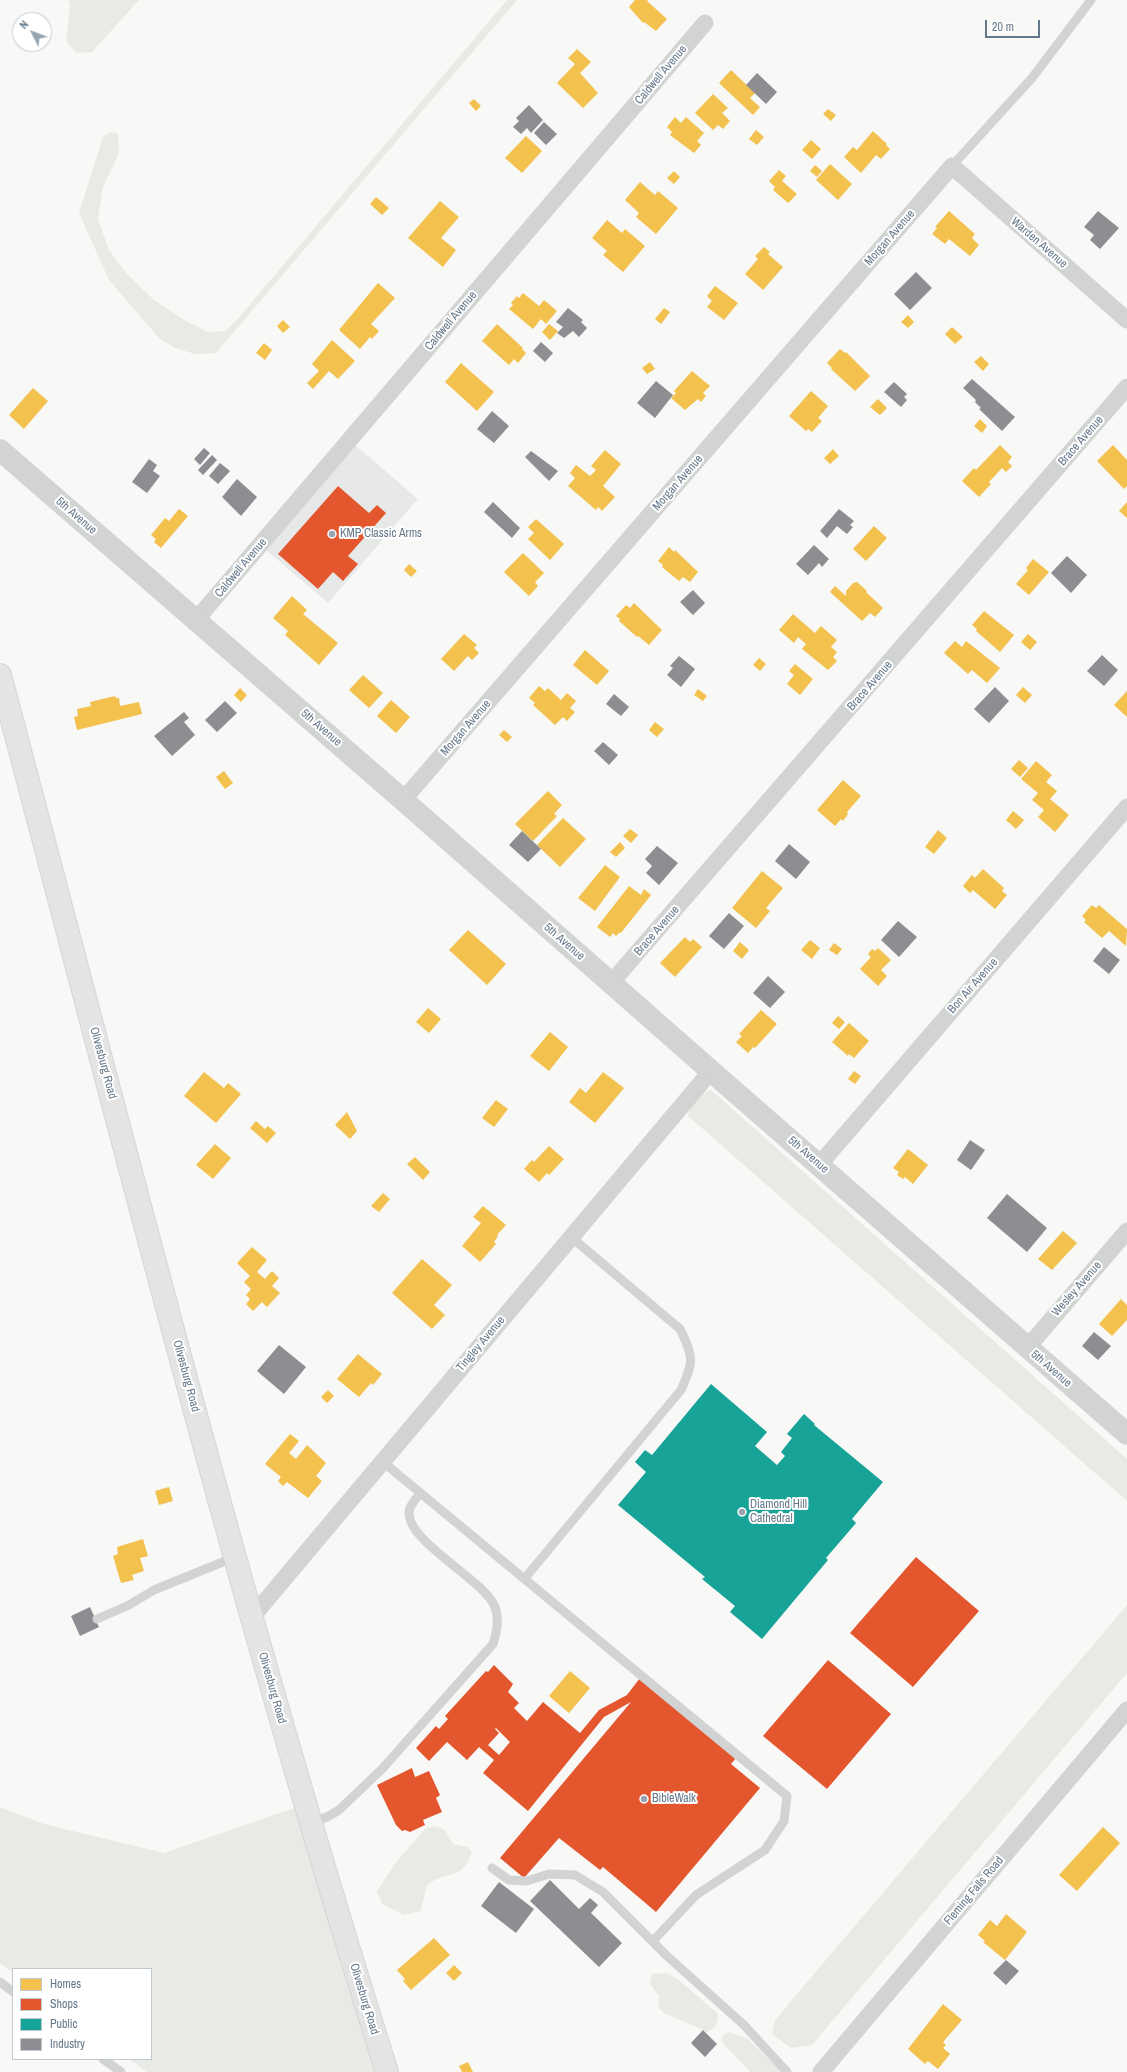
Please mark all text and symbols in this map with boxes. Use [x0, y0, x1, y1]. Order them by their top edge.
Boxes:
north arrow [12, 12, 52, 52]
scale bar [987, 12, 1042, 38]
text: N [16, 18, 31, 32]
text: 20 m [992, 19, 1014, 35]
street label: Caldwell Avenue [632, 42, 690, 108]
street label: Morgan Avenue [862, 207, 918, 269]
street label: Warden Avenue [1008, 215, 1070, 271]
street label: Caldwell Avenue [422, 288, 480, 354]
street label: Brace Avenue [1055, 413, 1107, 469]
street label: Morgan Avenue [650, 452, 706, 514]
street label: 5th Avenue [53, 494, 99, 538]
place label: KMP Classic Arms [340, 527, 422, 541]
marker: KMP Classic Arms [327, 529, 337, 539]
street label: Caldwell Avenue [212, 535, 270, 601]
street label: Brace Avenue [844, 658, 896, 714]
street label: Morgan Avenue [438, 697, 494, 759]
street label: 5th Avenue [298, 706, 344, 750]
street label: Brace Avenue [631, 903, 683, 959]
street label: 5th Avenue [541, 920, 587, 964]
street label: Bon Air Avenue [945, 955, 1001, 1017]
street label: Olivesburg Road [86, 1025, 120, 1101]
street label: 5th Avenue [785, 1133, 831, 1177]
street label: Wesley Avenue [1049, 1259, 1105, 1319]
street label: Tingley Avenue [454, 1313, 508, 1375]
street label: Olivesburg Road [169, 1338, 203, 1414]
street label: 5th Avenue [1028, 1347, 1074, 1391]
place label: Diamond Hill Cathedral [750, 1498, 807, 1526]
marker: Diamond Hill Cathedral [737, 1507, 747, 1517]
street label: Olivesburg Road [255, 1651, 289, 1725]
place label: BibleWalk [652, 1792, 696, 1806]
marker: BibleWalk [639, 1794, 649, 1804]
street label: Fleming Falls Road [941, 1854, 1007, 1928]
street label: Olivesburg Road [346, 1962, 382, 2036]
legend [12, 1968, 152, 2060]
text: Homes [50, 1976, 81, 1992]
text: Shops [50, 1996, 78, 2012]
text: Public [50, 2016, 77, 2032]
text: Industry [50, 2036, 85, 2052]

